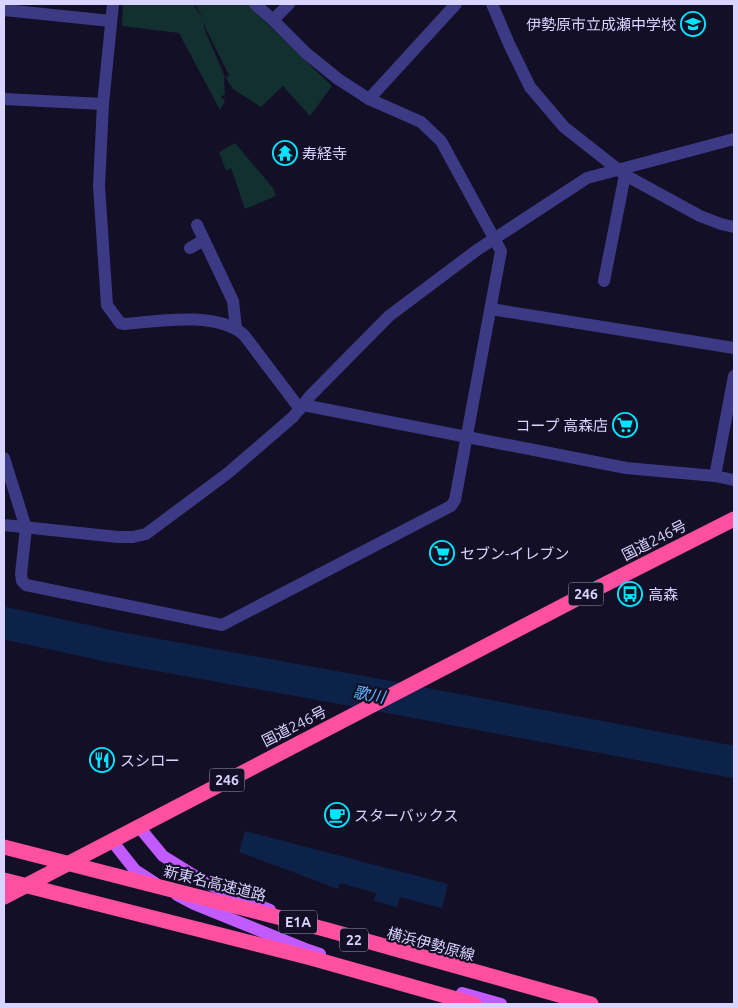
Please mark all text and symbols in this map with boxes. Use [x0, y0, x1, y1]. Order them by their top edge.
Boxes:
school or university icon: 伊勢原市立成瀬中学校 [680, 11, 706, 37]
place label: 伊勢原市立成瀬中学校 [526, 16, 676, 33]
temple icon: 寿経寺 [272, 140, 298, 166]
place label: 寿経寺 [302, 145, 347, 162]
supermarket icon: コープ 高森店 [612, 412, 638, 438]
place label: コープ 高森店 [515, 417, 608, 434]
street label: 国道246号 [619, 516, 689, 564]
supermarket icon: セブン-イレブン [429, 540, 455, 566]
place label: セブン-イレブン [460, 545, 569, 562]
bus stop icon: 高森 [617, 581, 643, 607]
road number: 246 [568, 582, 604, 606]
place label: 高森 [648, 586, 678, 603]
water label: 歌川 [352, 682, 388, 706]
street label: 国道246号 [259, 702, 329, 750]
restaurant icon: スシロー [89, 747, 115, 773]
place label: スシロー [120, 752, 180, 769]
road number: 246 [210, 768, 244, 792]
cafe icon: スターバックス [324, 802, 350, 828]
place label: スターバックス [354, 807, 458, 824]
street label: 新東名高速道路 [162, 862, 268, 904]
road number: E1A [279, 910, 317, 934]
street label: 横浜伊勢原線 [385, 924, 477, 964]
road number: 22 [340, 928, 368, 952]

